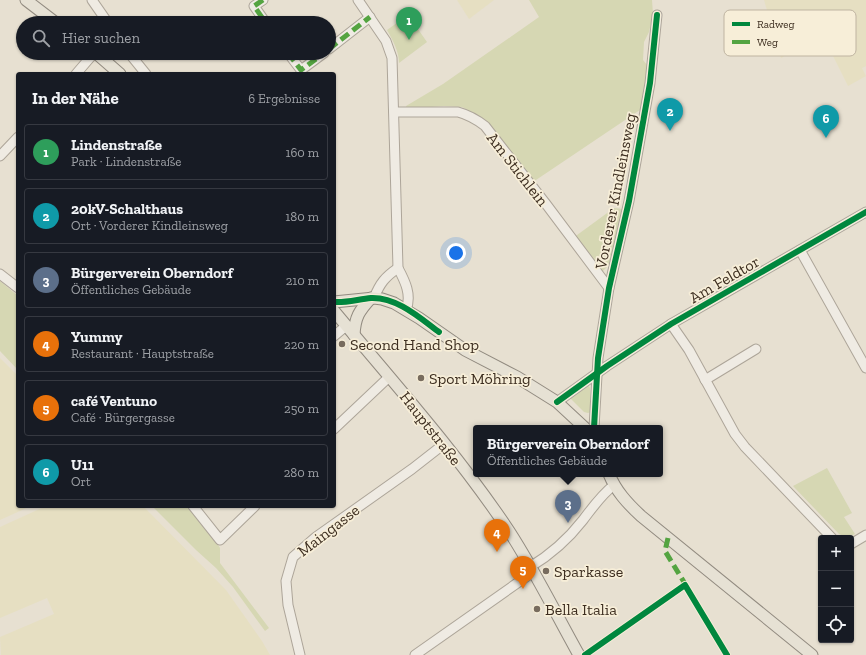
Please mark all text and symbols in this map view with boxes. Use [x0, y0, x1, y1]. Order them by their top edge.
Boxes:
pin: 1 [396, 7, 422, 40]
legend [724, 10, 856, 56]
search box [16, 16, 336, 60]
text: Radweg [757, 18, 795, 31]
icon: search [30, 27, 52, 49]
text: Hier suchen [62, 29, 140, 47]
text: Weg [757, 36, 778, 49]
text: In der Nähe [32, 88, 119, 108]
text: 6 Ergebnisse [248, 91, 320, 106]
pin: 2 [657, 98, 683, 131]
pin: 6 [813, 105, 839, 138]
street label: Vorderer Kindleinsweg [591, 111, 640, 272]
street label: Am Stichlein [483, 129, 553, 211]
text: Lindenstraße [71, 136, 162, 154]
text: 1 [43, 145, 49, 160]
text: 160 m [285, 145, 319, 160]
text: Park · Lindenstraße [71, 154, 181, 169]
text: 20kV-Schalthaus [71, 200, 183, 218]
text: 2 [43, 209, 49, 224]
text: 180 m [285, 209, 319, 224]
text: Ort · Vorderer Kindleinsweg [71, 218, 228, 233]
your location [446, 243, 466, 263]
street label: Am Feldtor [686, 252, 763, 307]
text: Bürgerverein Oberndorf [71, 264, 233, 282]
text: 3 [43, 273, 49, 288]
text: 210 m [286, 273, 319, 288]
text: Öffentliches Gebäude [71, 282, 191, 297]
text: Yummy [71, 328, 123, 346]
place label: Second Hand Shop [350, 335, 479, 354]
text: 4 [42, 337, 50, 352]
text: 220 m [284, 337, 319, 352]
marker: Second Hand Shop [337, 339, 347, 349]
text: Restaurant · Hauptstraße [71, 346, 214, 361]
place label: Sport Möhring [429, 369, 531, 388]
marker: Sport Möhring [416, 373, 426, 383]
street label: Hauptstraße [396, 388, 465, 469]
text: café Ventuno [71, 392, 157, 410]
text: 5 [43, 401, 49, 416]
text: 250 m [284, 401, 319, 416]
text: Café · Bürgergasse [71, 410, 175, 425]
popup [473, 425, 663, 477]
text: Bürgerverein Oberndorf [487, 435, 649, 453]
text: Öffentliches Gebäude [487, 453, 607, 468]
text: U11 [71, 456, 94, 474]
text: 6 [43, 465, 49, 480]
text: 280 m [284, 465, 319, 480]
text: Ort [71, 474, 91, 489]
pin: 3 [555, 490, 581, 523]
street label: Maingasse [294, 500, 363, 560]
pin: 4 [484, 519, 510, 552]
map controls [818, 535, 854, 643]
button: + [818, 535, 854, 571]
pin: 5 [510, 556, 536, 589]
place label: Sparkasse [554, 562, 623, 581]
marker: Sparkasse [541, 566, 551, 576]
button: − [818, 571, 854, 607]
place label: Bella Italia [545, 600, 617, 619]
marker: Bella Italia [532, 604, 542, 614]
button: locate [818, 607, 854, 643]

